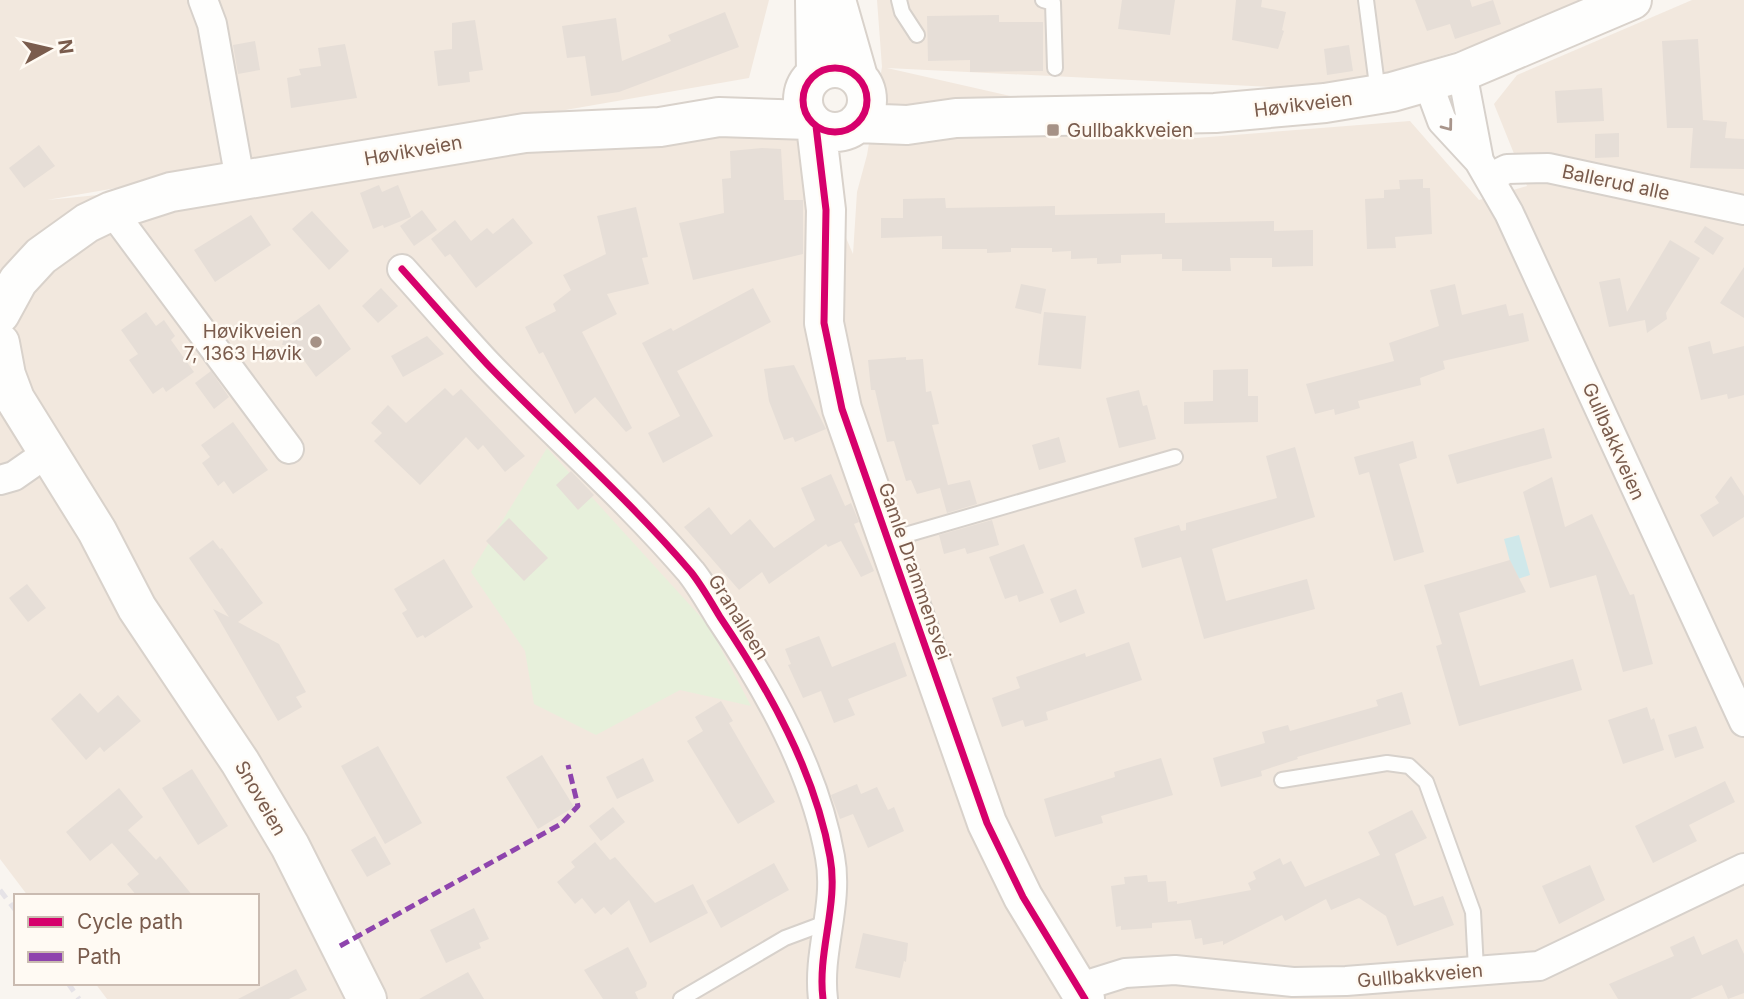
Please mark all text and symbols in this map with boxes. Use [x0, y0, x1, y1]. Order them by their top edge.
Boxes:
north arrow [14, 14, 84, 84]
text: N [53, 38, 78, 55]
street label: Høvikveien [1252, 87, 1354, 122]
one-way arrow [1439, 118, 1452, 131]
place label: Gullbakkveien [1067, 119, 1193, 142]
marker: Gullbakkveien [1045, 122, 1061, 138]
street label: Høvikveien [362, 131, 464, 170]
street label: Ballerud alle [1560, 160, 1672, 205]
place label: Høvikveien 7, 1363 Høvik [184, 320, 303, 365]
marker: Høvikveien 7, 1363 Høvik [308, 334, 324, 350]
street label: Gullbakkveien [1577, 379, 1650, 504]
street label: Gamle Drammensvei [873, 480, 956, 663]
street label: Granalleen [703, 570, 774, 664]
street label: Snoveien [230, 757, 291, 840]
legend [14, 894, 259, 985]
text: Cycle path [77, 909, 183, 934]
text: Path [77, 944, 122, 969]
street label: Gullbakkveien [1356, 959, 1484, 992]

